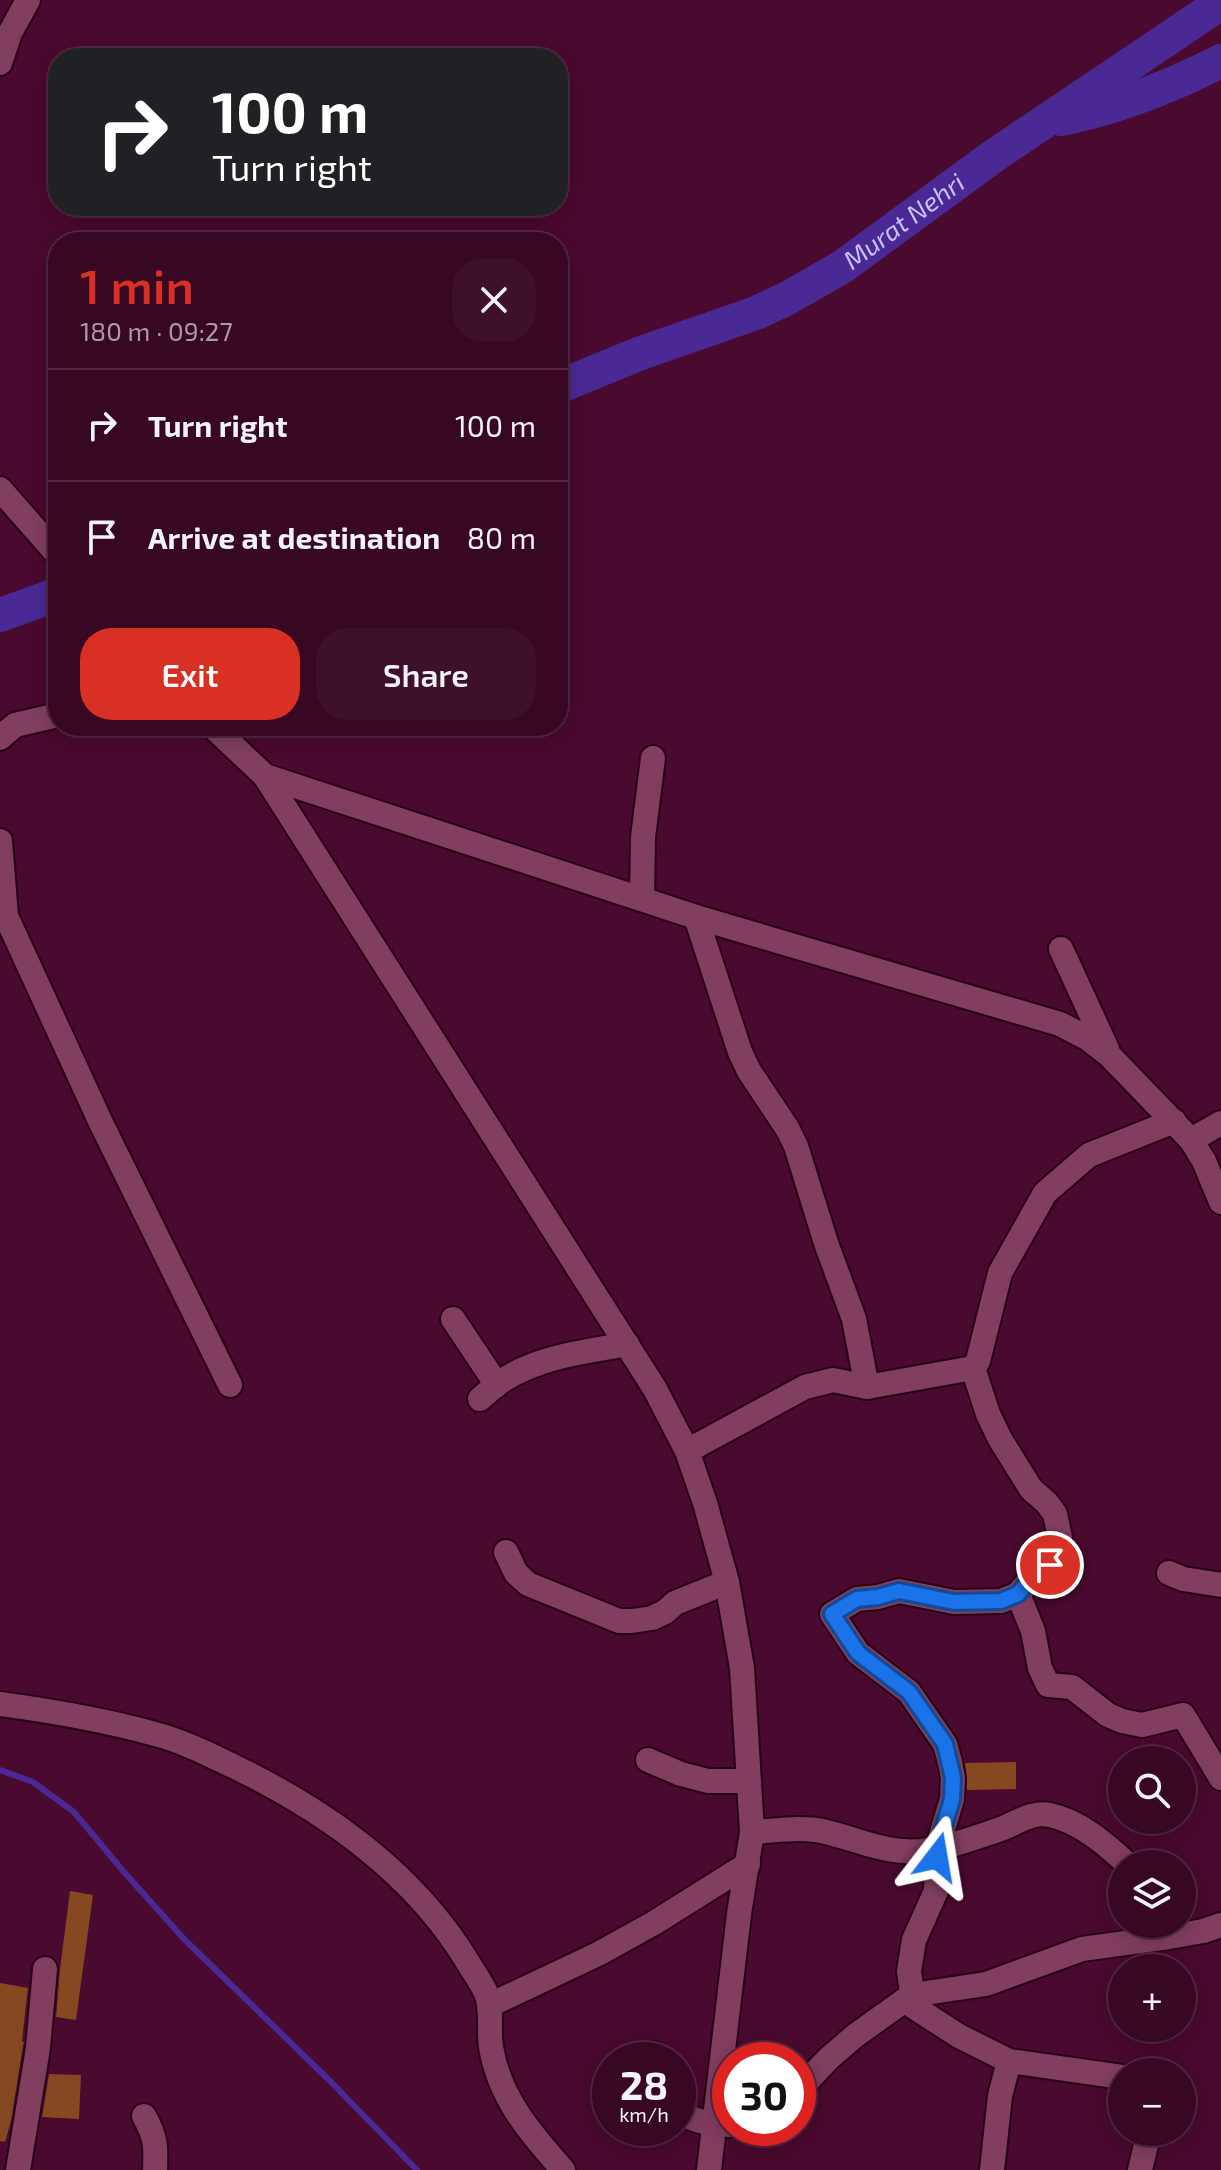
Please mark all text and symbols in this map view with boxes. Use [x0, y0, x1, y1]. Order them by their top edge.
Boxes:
text: 100 m [212, 77, 368, 144]
icon: right [80, 80, 184, 184]
text: Turn right [212, 145, 372, 188]
water label: Murat Nehri [837, 166, 970, 275]
text: 1 min [80, 256, 194, 314]
button: close [452, 258, 536, 342]
text: 180 m · 09:27 [80, 315, 233, 346]
icon: right [80, 403, 124, 447]
text: Turn right [148, 407, 288, 443]
text: 100 m [455, 407, 536, 443]
icon: arrive [80, 515, 124, 559]
text: Arrive at destination [148, 519, 440, 555]
text: 80 m [467, 519, 536, 555]
button: Exit [80, 628, 300, 720]
button: Share [316, 628, 536, 720]
pin [1016, 1531, 1084, 1599]
icon: arrive [1028, 1543, 1072, 1587]
map controls [1108, 1746, 1196, 2146]
button: search [1108, 1746, 1196, 1834]
position arrow [895, 1815, 979, 1899]
button: layers [1108, 1850, 1196, 1938]
button: + [1108, 1954, 1196, 2042]
speed limit sign: 30 [712, 2042, 816, 2146]
button: − [1108, 2058, 1196, 2146]
text: 28 [620, 2060, 668, 2108]
text: km/h [619, 2102, 669, 2126]

